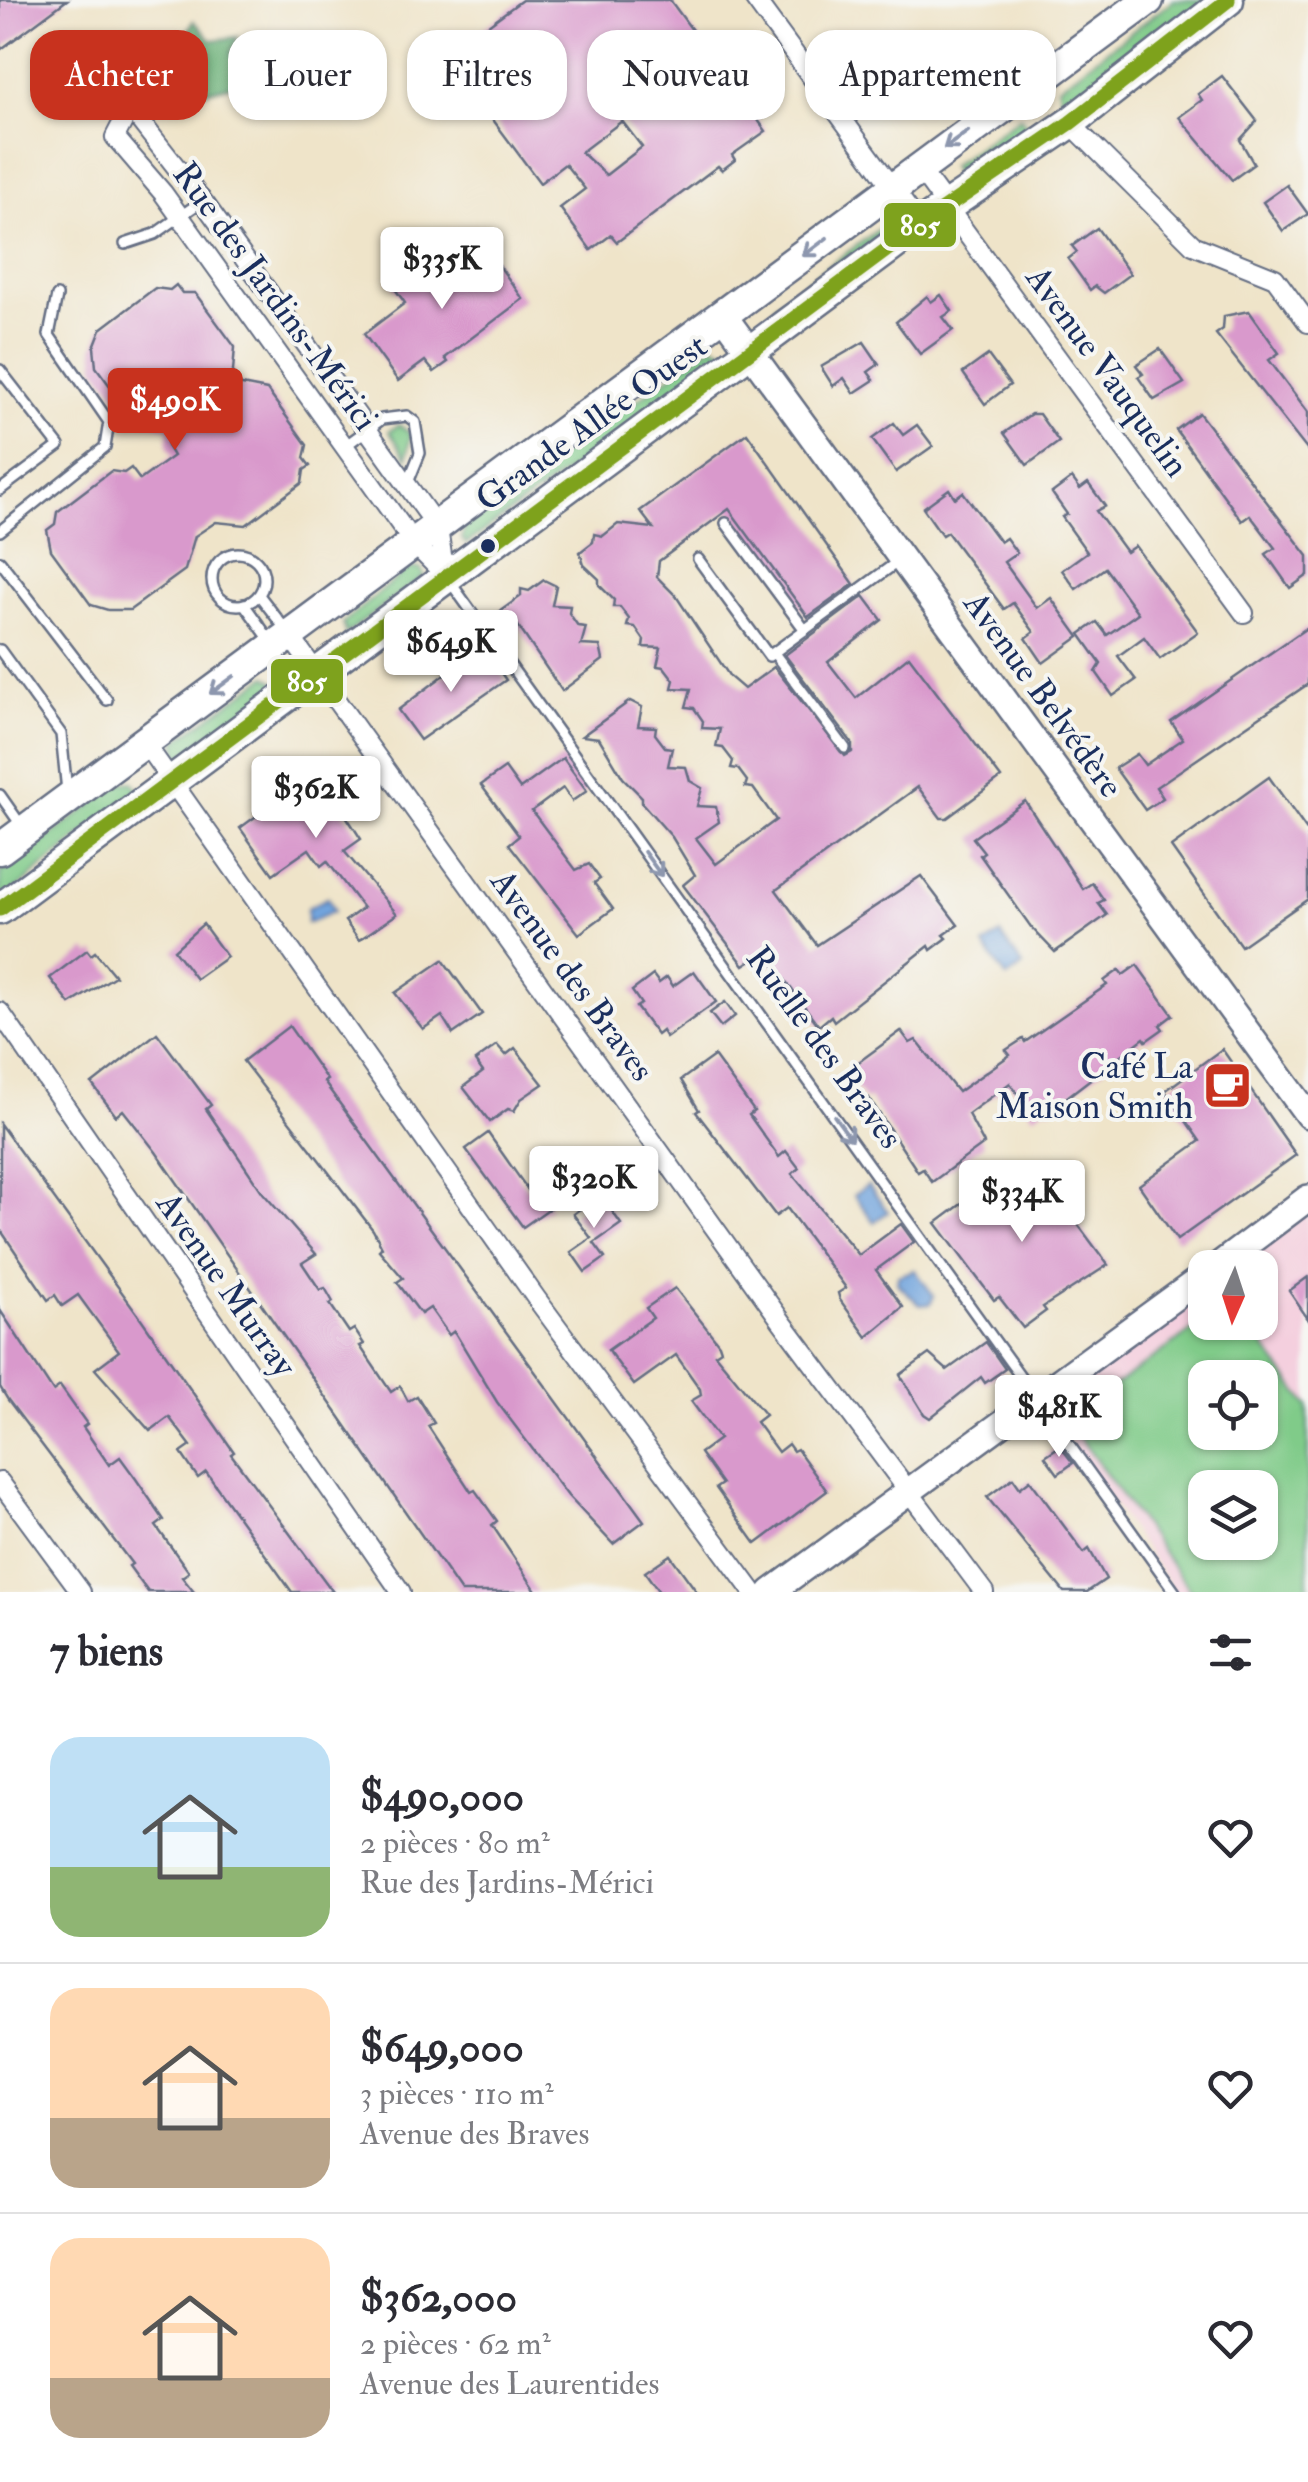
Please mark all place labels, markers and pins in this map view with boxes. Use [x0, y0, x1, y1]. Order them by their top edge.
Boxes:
pin: $335K [372, 227, 512, 312]
pin: $490K [105, 368, 245, 453]
unlabelled marker [478, 536, 498, 556]
pin: $649K [381, 610, 521, 695]
pin: $362K [246, 756, 386, 841]
place label: Café La Maison Smith [996, 1045, 1194, 1129]
cafe icon: Café La Maison Smith [1202, 1060, 1254, 1112]
pin: $320K [524, 1146, 664, 1231]
pin: $334K [952, 1160, 1092, 1245]
pin: $481K [989, 1375, 1129, 1460]

